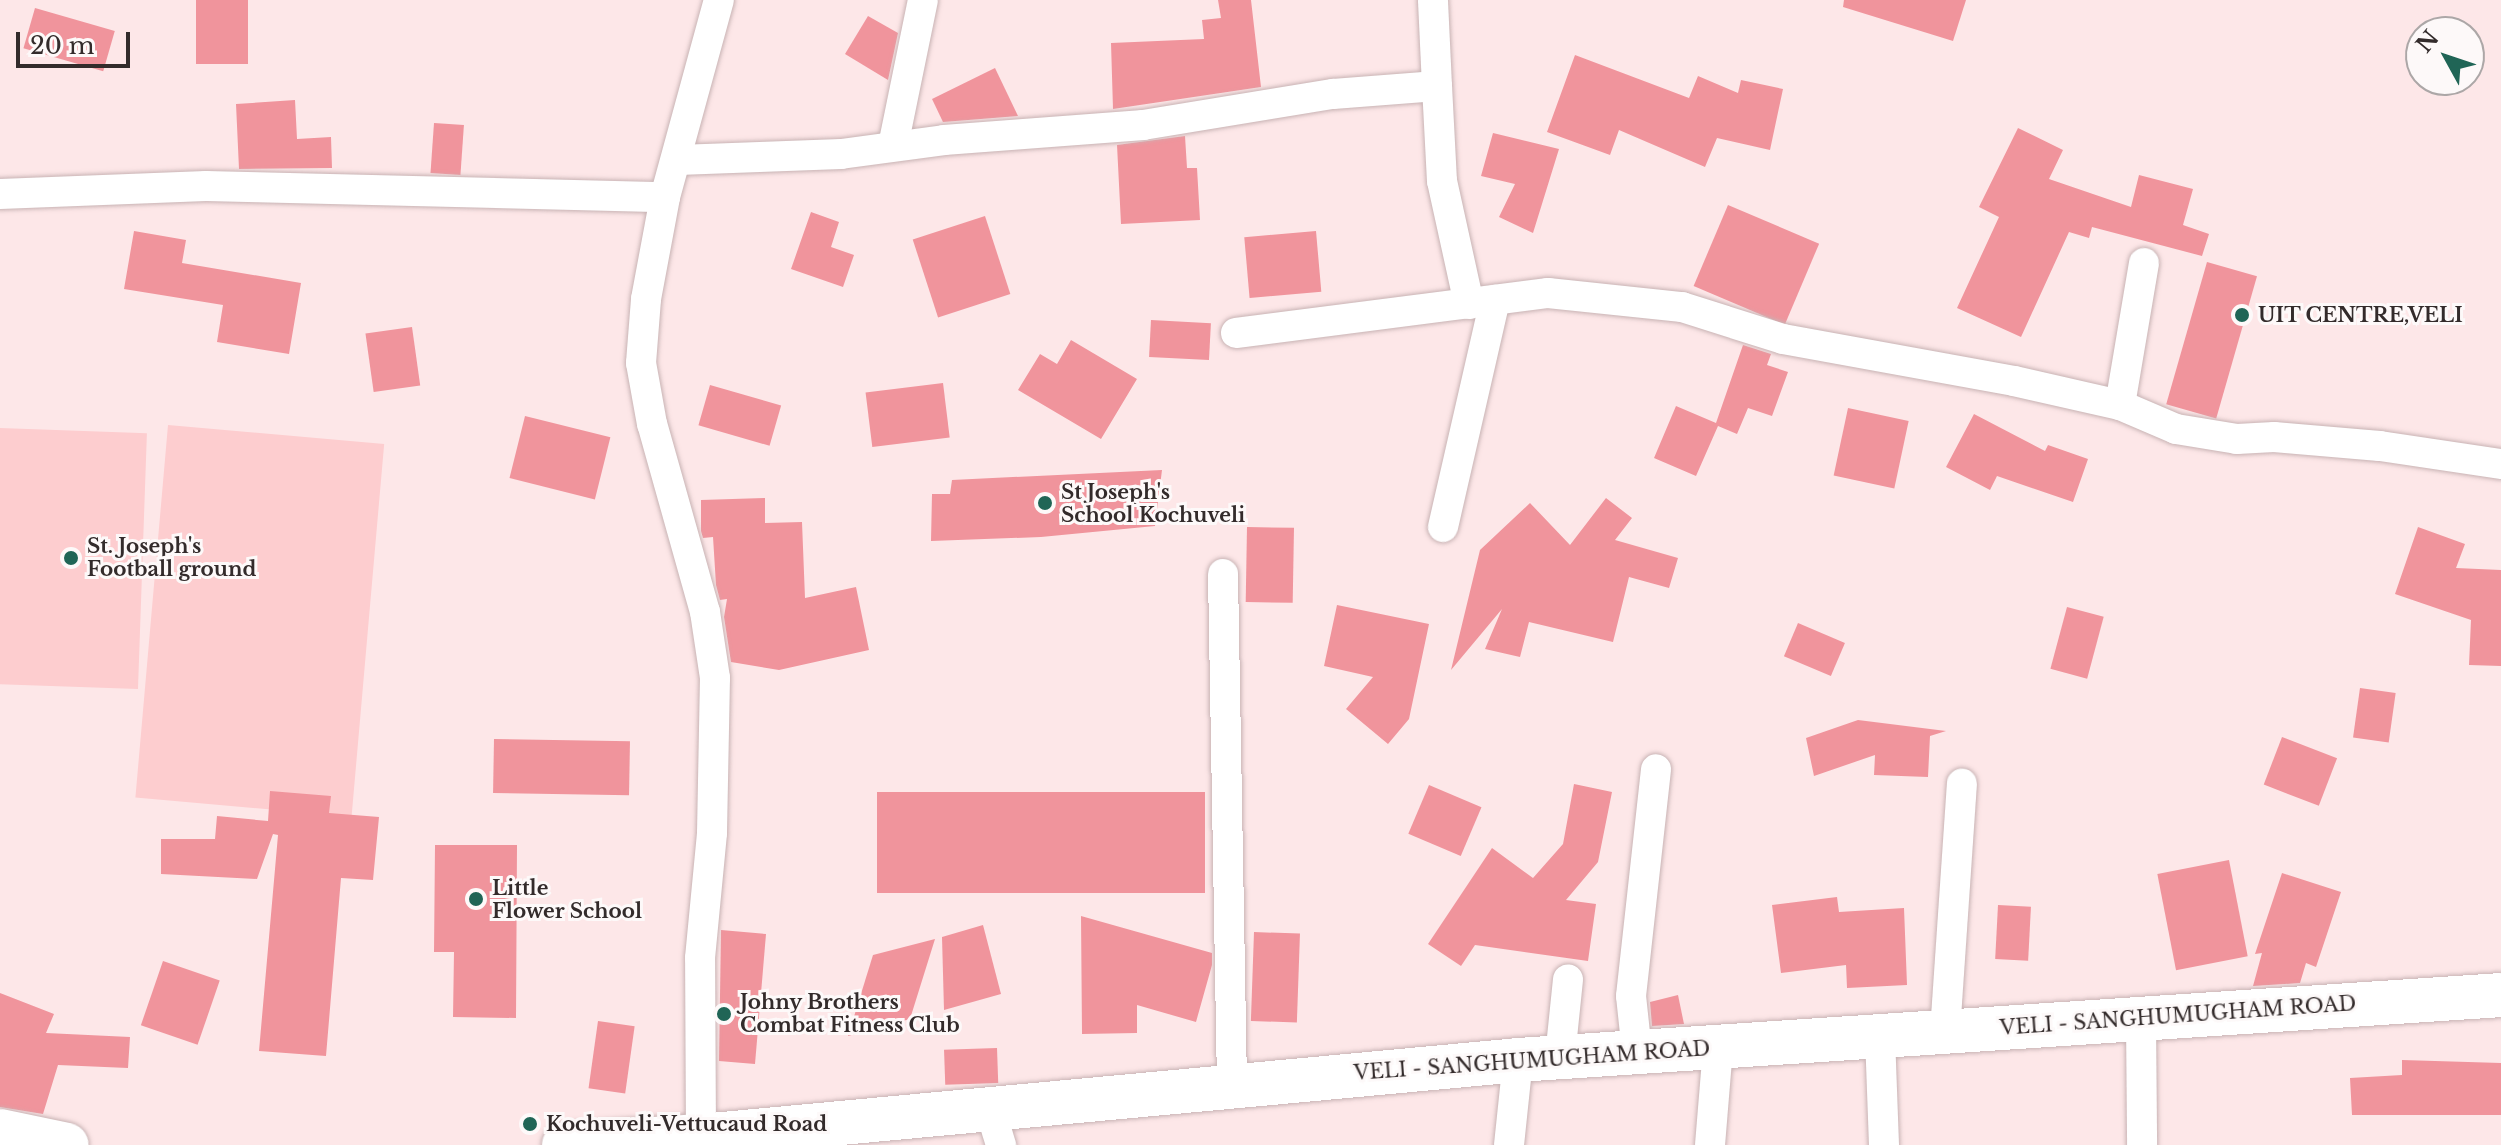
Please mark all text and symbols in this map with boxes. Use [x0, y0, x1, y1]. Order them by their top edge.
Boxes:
scale bar [20, 16, 134, 66]
north arrow [2405, 16, 2485, 96]
text: N [2411, 25, 2445, 58]
text: 20 m [30, 31, 95, 60]
place label: UIT CENTRE,VELI [2258, 303, 2463, 327]
marker: UIT CENTRE,VELI [2233, 306, 2251, 324]
place label: St Joseph's School Kochuveli [1061, 480, 1245, 527]
marker: St Joseph's School Kochuveli [1036, 494, 1054, 512]
place label: St. Joseph's Football ground [87, 534, 256, 581]
marker: St. Joseph's Football ground [62, 549, 80, 567]
place label: Little Flower School [492, 876, 642, 923]
marker: Little Flower School [467, 890, 485, 908]
place label: Johny Brothers Combat Fitness Club [740, 990, 960, 1037]
street label: VELI - SANGHUMUGHAM ROAD [1999, 992, 2357, 1040]
marker: Johny Brothers Combat Fitness Club [715, 1005, 733, 1023]
street label: VELI - SANGHUMUGHAM ROAD [1353, 1037, 1711, 1085]
place label: Kochuveli-Vettucaud Road [546, 1112, 827, 1136]
marker: Kochuveli-Vettucaud Road [521, 1115, 539, 1133]

